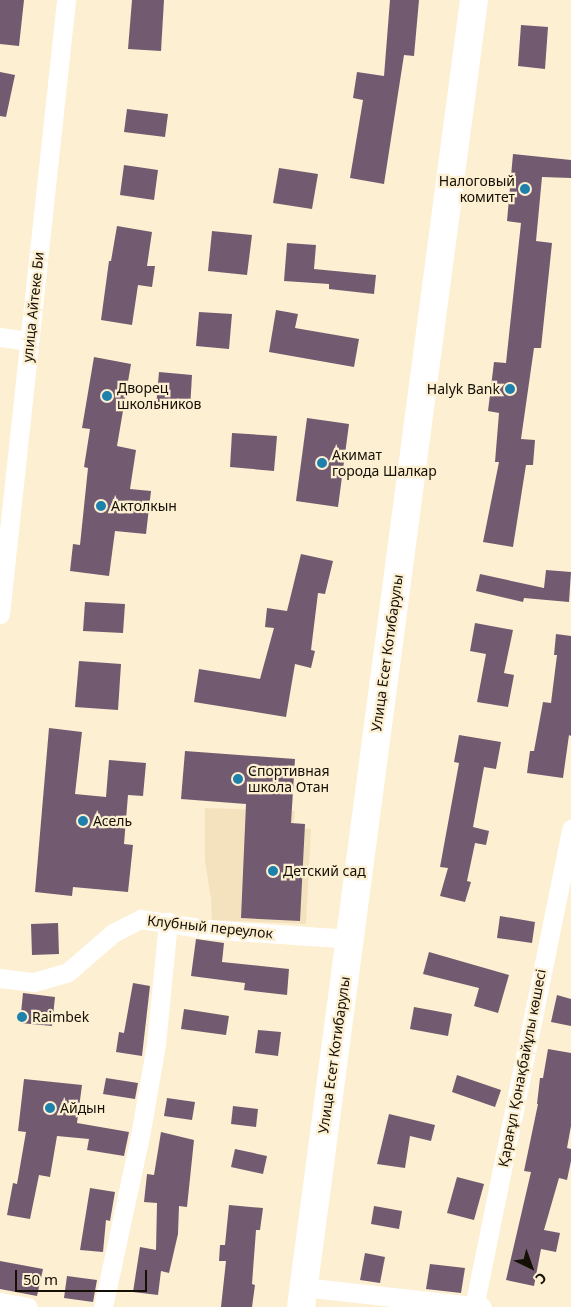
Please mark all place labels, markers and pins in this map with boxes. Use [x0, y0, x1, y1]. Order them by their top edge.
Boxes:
place label: Налоговый комитет [439, 173, 515, 206]
marker: Налоговый комитет [519, 183, 531, 195]
place label: Дворец школьников [117, 380, 201, 412]
place label: Halyk Bank [427, 381, 500, 397]
marker: Halyk Bank [504, 383, 516, 395]
marker: Дворец школьников [101, 390, 113, 402]
place label: Акимат города Шалкар [332, 447, 437, 480]
marker: Акимат города Шалкар [316, 457, 328, 469]
place label: Актолкын [111, 498, 177, 514]
marker: Актолкын [95, 500, 107, 512]
place label: Спортивная школа Отан [248, 763, 330, 796]
marker: Спортивная школа Отан [232, 773, 244, 785]
place label: Асель [93, 813, 132, 829]
marker: Асель [77, 815, 89, 827]
place label: Детский сад [283, 863, 366, 879]
marker: Детский сад [267, 865, 279, 877]
place label: Raimbek [32, 1009, 89, 1025]
marker: Raimbek [16, 1011, 28, 1023]
place label: Айдын [60, 1100, 105, 1116]
marker: Айдын [44, 1102, 56, 1114]

